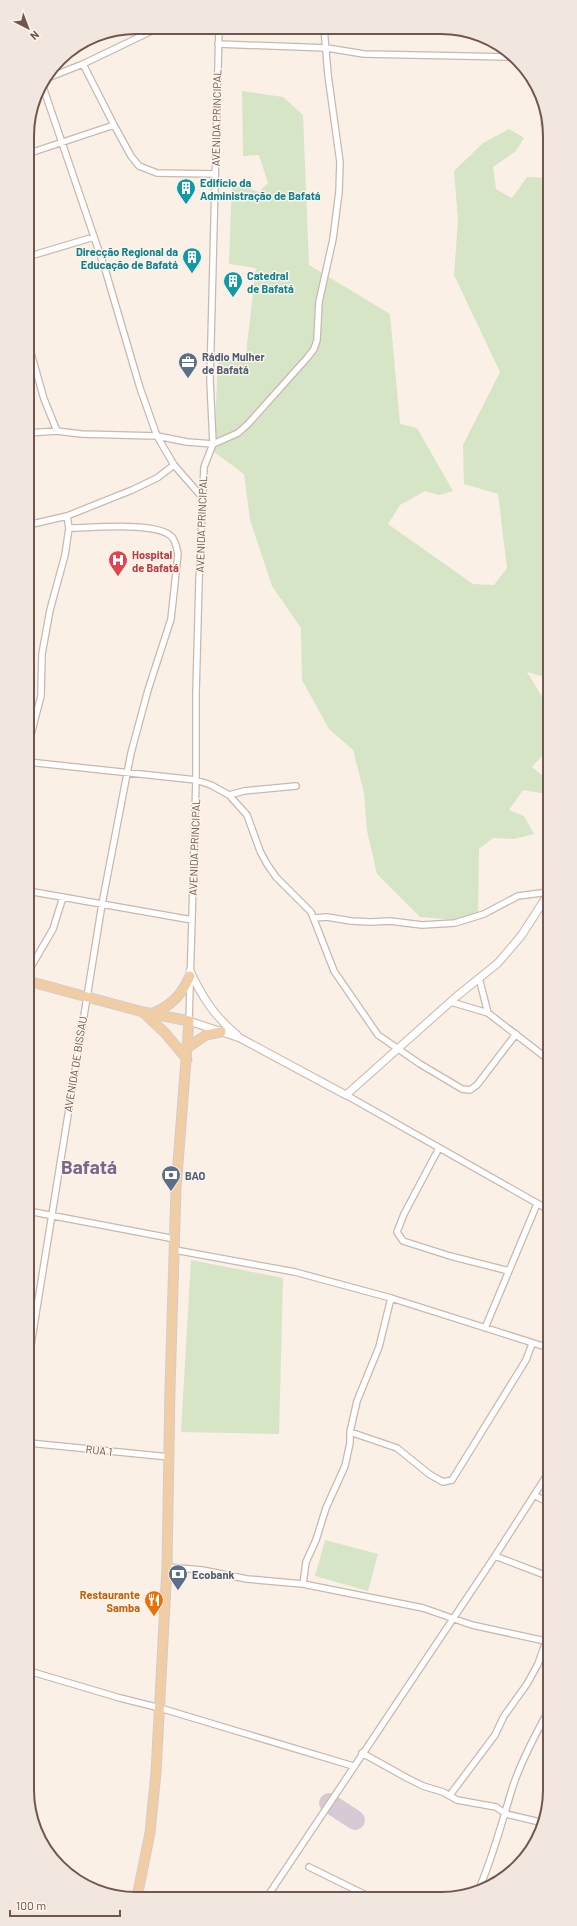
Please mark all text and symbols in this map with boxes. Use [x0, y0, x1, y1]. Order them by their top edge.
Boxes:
north arrow [8, 8, 48, 48]
text: N [28, 29, 42, 43]
street label: AVENIDA PRINCIPAL [209, 69, 223, 167]
place label: Edifício da Administração de Bafatá [200, 176, 321, 202]
building icon: Edifício da Administração de Bafatá [175, 177, 197, 205]
place label: Direcção Regional da Educação de Bafatá [76, 245, 178, 271]
building icon: Direcção Regional da Educação de Bafatá [181, 246, 203, 274]
place label: Catedral de Bafatá [247, 269, 294, 295]
building icon: Catedral de Bafatá [222, 270, 244, 298]
place label: Rádio Mulher de Bafatá [202, 350, 265, 376]
office icon: Rádio Mulher de Bafatá [177, 351, 199, 379]
street label: AVENIDA PRINCIPAL [193, 475, 209, 573]
place label: Hospital de Bafatá [132, 548, 179, 574]
hospital icon: Hospital de Bafatá [107, 549, 129, 577]
street label: AVENIDA PRINCIPAL [186, 798, 202, 896]
street label: AVENIDA DE BISSAU [61, 1015, 89, 1113]
district label: Bafatá [61, 1155, 117, 1178]
bank icon: BAO [160, 1164, 182, 1192]
place label: BAO [185, 1169, 206, 1182]
street label: RUA 1 [85, 1442, 113, 1458]
bank icon: Ecobank [167, 1563, 189, 1591]
place label: Ecobank [192, 1568, 234, 1581]
place label: Restaurante Samba [80, 1588, 140, 1614]
restaurant icon: Restaurante Samba [143, 1589, 165, 1617]
scale bar [10, 1892, 120, 1918]
text: 100 m [16, 1898, 46, 1912]

